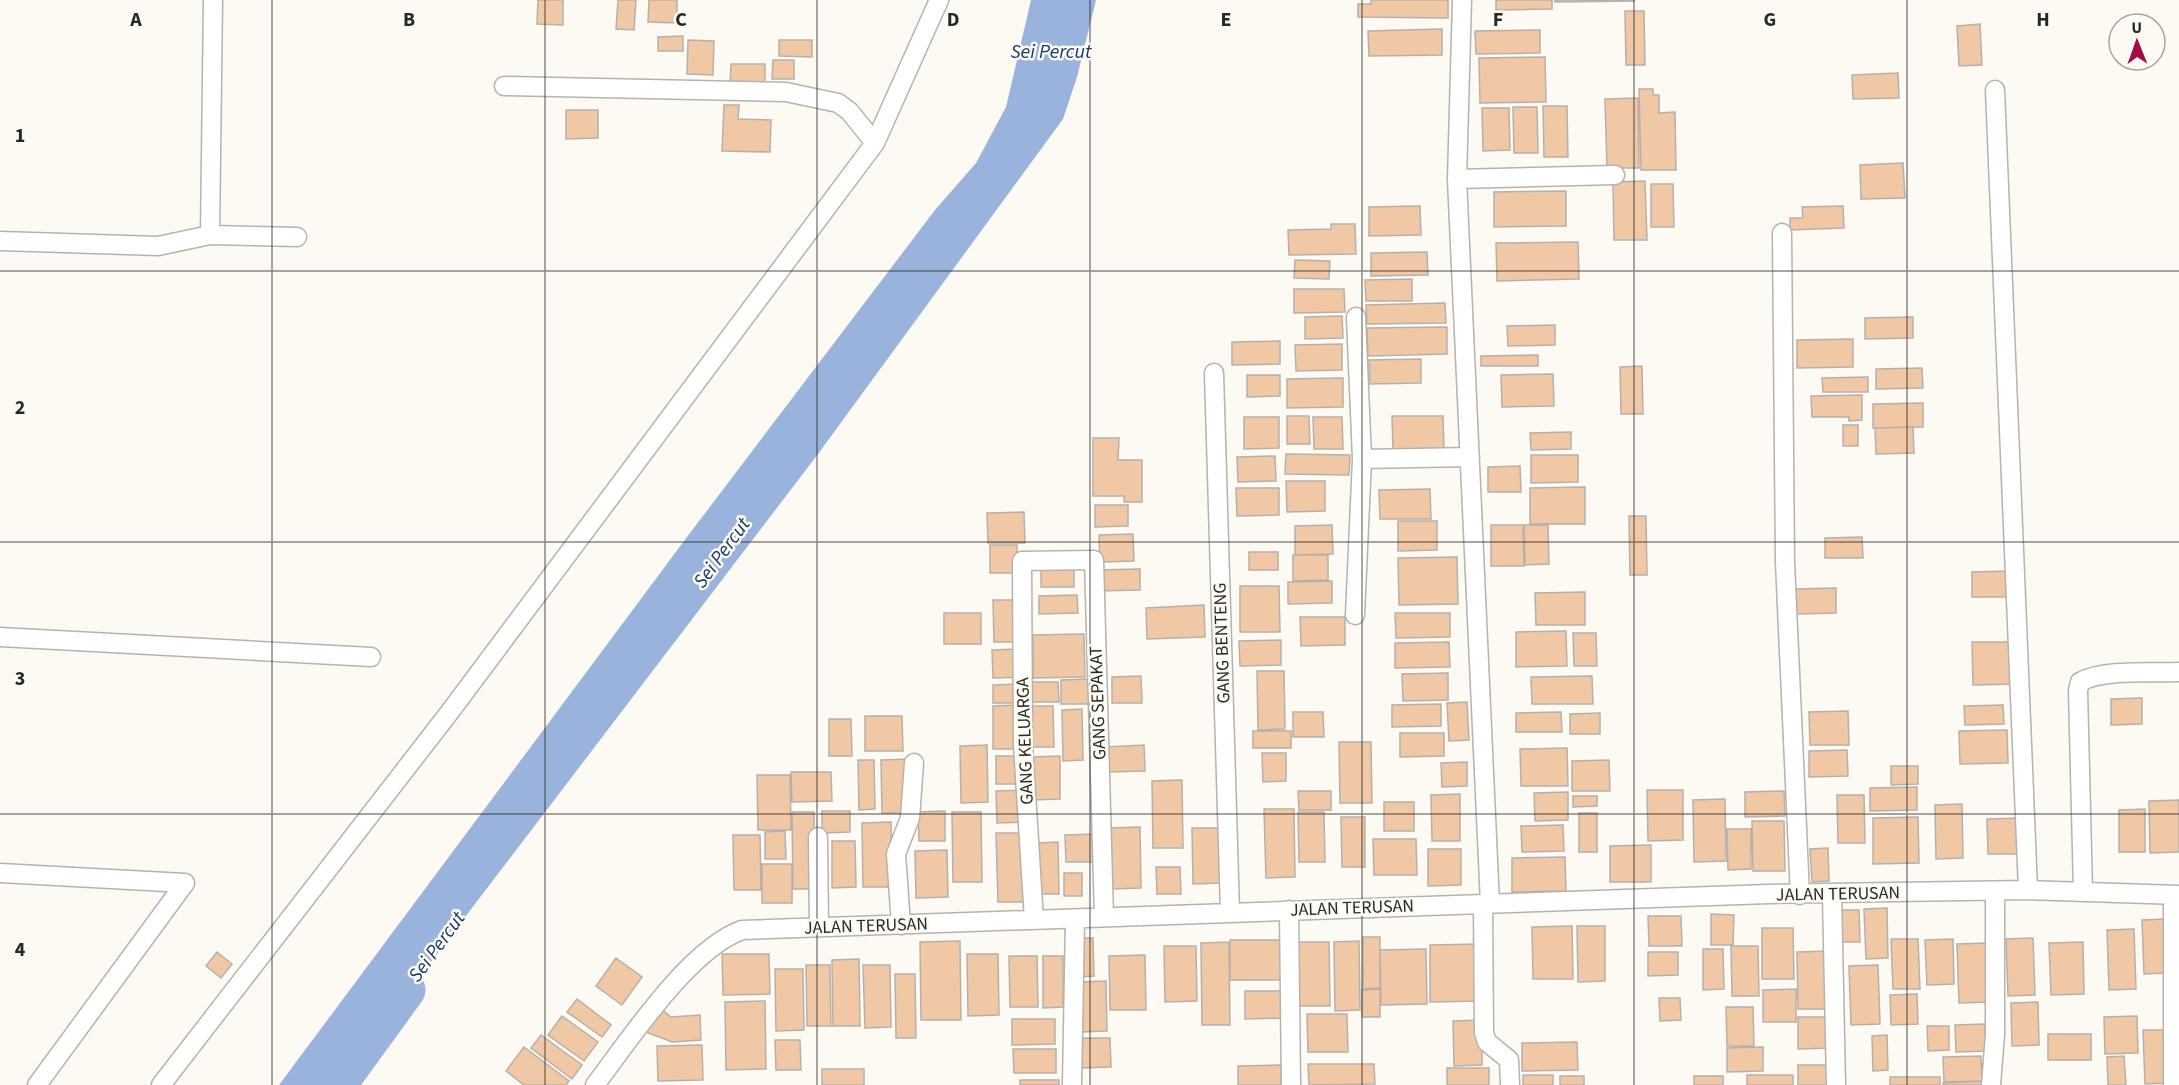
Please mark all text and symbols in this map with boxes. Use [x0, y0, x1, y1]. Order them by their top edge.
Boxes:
text: A [129, 6, 142, 34]
text: B [403, 6, 415, 34]
text: C [675, 6, 687, 34]
text: D [947, 6, 959, 34]
text: E [1221, 6, 1231, 34]
text: F [1493, 6, 1503, 34]
text: G [1764, 6, 1776, 34]
text: H [2036, 6, 2050, 34]
north arrow [2107, 12, 2167, 72]
text: U [2131, 17, 2142, 39]
water label: Sei Percut [1011, 38, 1092, 66]
text: 1 [15, 122, 25, 150]
text: 2 [15, 394, 25, 422]
water label: Sei Percut [687, 512, 757, 594]
street label: GANG BENTENG [1207, 582, 1237, 704]
street label: GANG SEPAKAT [1084, 645, 1112, 760]
text: 3 [15, 665, 25, 693]
street label: GANG KELUARGA [1010, 677, 1040, 805]
street label: JALAN TERUSAN [1776, 880, 1900, 908]
street label: JALAN TERUSAN [1290, 893, 1414, 923]
water label: Sei Percut [402, 906, 472, 988]
street label: JALAN TERUSAN [804, 911, 928, 941]
text: 4 [15, 936, 26, 964]

